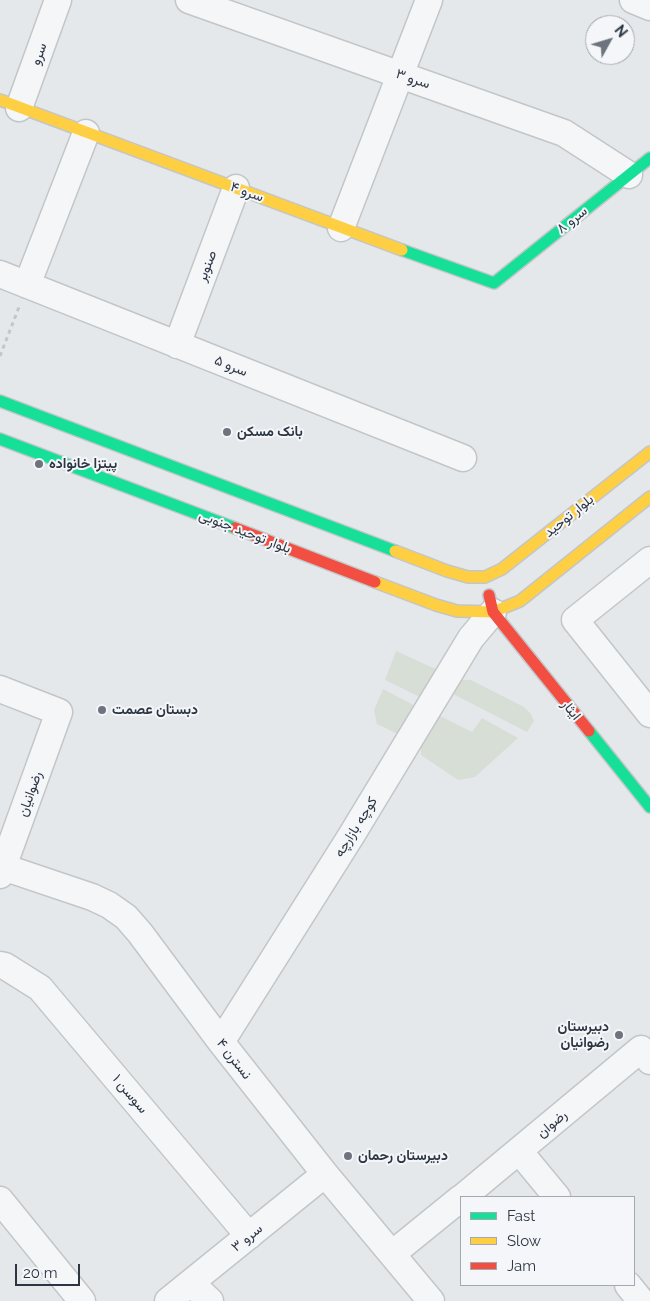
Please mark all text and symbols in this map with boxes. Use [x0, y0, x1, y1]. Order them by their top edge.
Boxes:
north arrow [585, 15, 635, 65]
text: N [611, 22, 630, 40]
street label: سرو [27, 41, 51, 67]
street label: سرو ۳ [394, 65, 432, 93]
street label: سرو ۴ [228, 178, 266, 206]
street label: سرو ۸ [553, 203, 591, 237]
street label: صنوبر [193, 248, 221, 284]
street label: سرو ۵ [212, 352, 250, 380]
place label: بانک مسکن [237, 424, 303, 440]
marker: بانک مسکن [221, 426, 233, 438]
place label: پیتزا خانواده [49, 456, 117, 472]
marker: پیتزا خانواده [33, 458, 45, 470]
street label: بلوار توحید [541, 491, 597, 541]
street label: بلوار توحید جنوبی [197, 507, 293, 557]
street label: ایثار [558, 696, 584, 724]
place label: دبستان عصمت [112, 702, 198, 718]
marker: دبستان عصمت [96, 704, 108, 716]
street label: رضوانیان [14, 769, 46, 819]
street label: کوچه بازارچه [331, 794, 381, 860]
place label: دبیرستان رضوانیان [558, 1019, 609, 1052]
marker: دبیرستان رضوانیان [613, 1029, 625, 1041]
street label: نسترن ۴ [213, 1035, 255, 1083]
street label: سوسن ۱ [109, 1071, 151, 1117]
street label: رضوان [533, 1107, 571, 1141]
place label: دبیرستان رحمان [358, 1148, 448, 1164]
marker: دبیرستان رحمان [342, 1150, 354, 1162]
legend [460, 1196, 635, 1286]
text: Fast [507, 1207, 535, 1225]
street label: سرو ۳ [228, 1220, 266, 1256]
text: Slow [507, 1232, 541, 1250]
scale bar [18, 1254, 82, 1286]
text: Jam [507, 1257, 536, 1275]
text: 20 m [23, 1264, 58, 1282]

